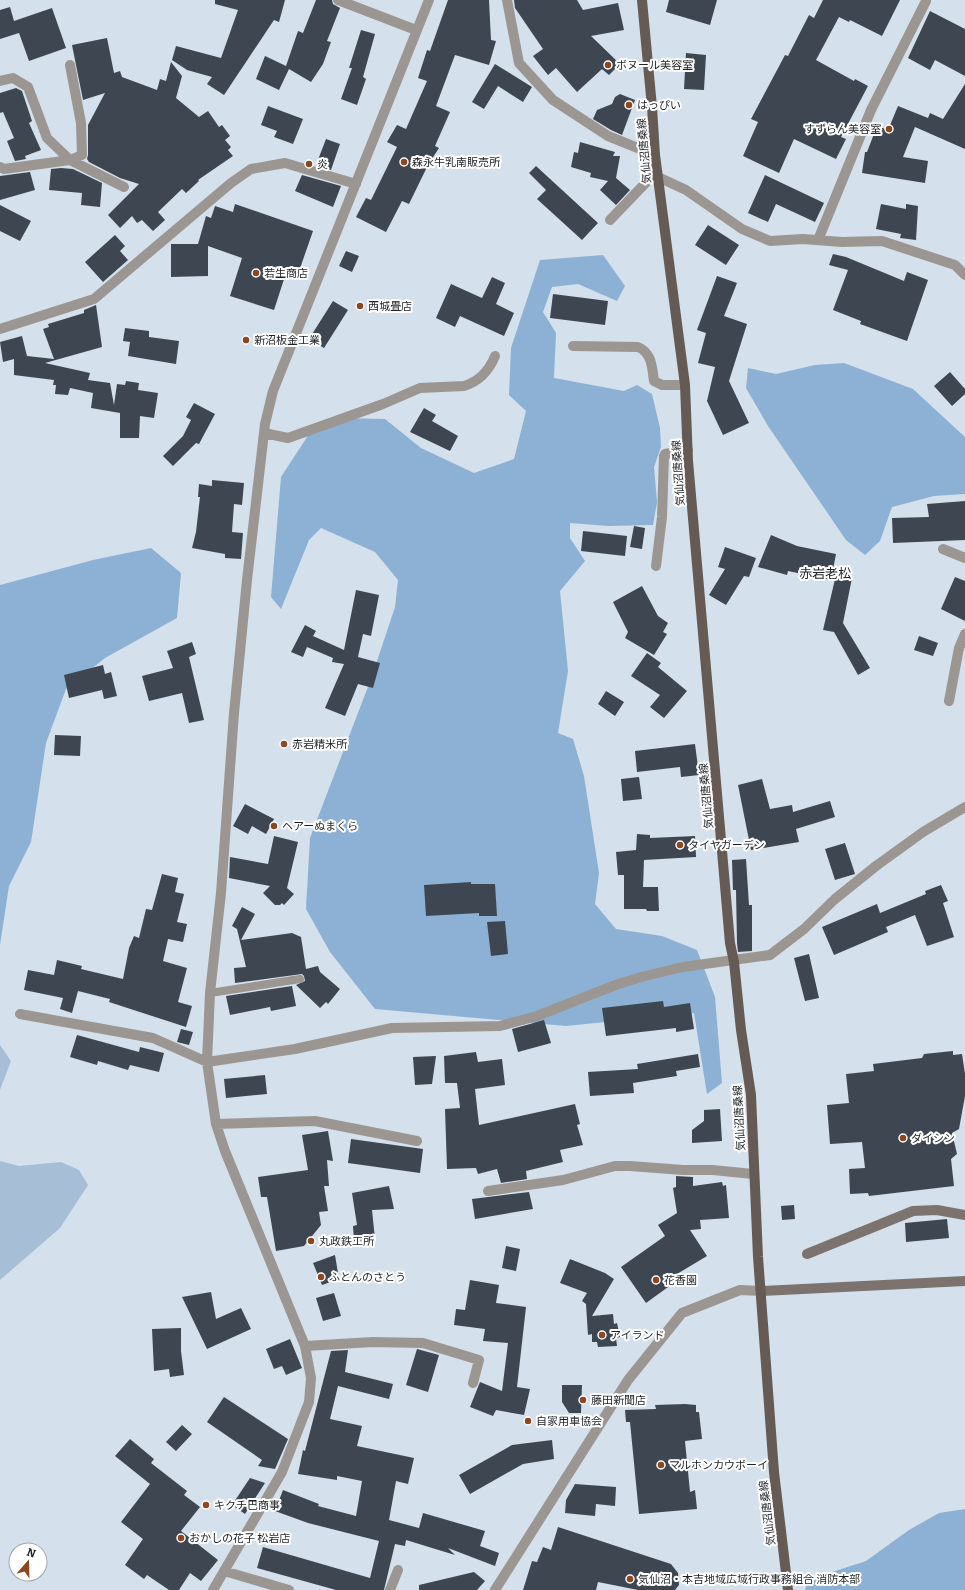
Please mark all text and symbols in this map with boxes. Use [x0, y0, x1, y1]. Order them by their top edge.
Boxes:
place label: ボヌール美容室 [616, 59, 693, 72]
marker: ボヌール美容室 [603, 60, 613, 70]
place label: はっぴい [637, 99, 681, 112]
marker: はっぴい [624, 100, 634, 110]
street label: 気仙沼唐桑線 [635, 118, 654, 184]
place label: すずらん美容室 [804, 123, 881, 136]
marker: すずらん美容室 [884, 124, 894, 134]
place label: 森永牛乳南販売所 [412, 156, 501, 169]
marker: 森永牛乳南販売所 [399, 157, 409, 167]
place label: 炎 [317, 158, 328, 171]
marker: 炎 [304, 159, 314, 169]
place label: 若生商店 [264, 267, 308, 280]
marker: 若生商店 [251, 268, 261, 278]
place label: 西城畳店 [368, 300, 412, 313]
marker: 西城畳店 [355, 301, 365, 311]
place label: 新沼板金工業 [254, 334, 320, 347]
marker: 新沼板金工業 [241, 335, 251, 345]
street label: 気仙沼唐桑線 [670, 440, 687, 506]
district label: 赤岩老松 [799, 566, 851, 581]
place label: 赤岩精米所 [292, 738, 348, 751]
marker: 赤岩精米所 [279, 739, 289, 749]
street label: 気仙沼唐桑線 [697, 763, 716, 829]
place label: ヘアーぬまくら [282, 820, 358, 833]
marker: ヘアーぬまくら [269, 821, 279, 831]
place label: タイヤガーデン [688, 839, 765, 852]
marker: タイヤガーデン [675, 840, 685, 850]
street label: 気仙沼唐桑線 [731, 1085, 748, 1151]
place label: ダイシン [911, 1132, 955, 1145]
marker: ダイシン [898, 1133, 908, 1143]
place label: 丸政鉄工所 [319, 1235, 375, 1248]
marker: 丸政鉄工所 [306, 1236, 316, 1246]
place label: ふとんのさとう [329, 1271, 406, 1284]
marker: ふとんのさとう [316, 1272, 326, 1282]
place label: 花香園 [664, 1274, 697, 1287]
marker: 花香園 [651, 1275, 661, 1285]
place label: アイランド [610, 1329, 664, 1342]
marker: アイランド [597, 1330, 607, 1340]
place label: 藤田新聞店 [591, 1394, 646, 1407]
marker: 藤田新聞店 [578, 1395, 588, 1405]
place label: 自家用車協会 [536, 1415, 602, 1428]
marker: 自家用車協会 [523, 1416, 533, 1426]
place label: マルホンカウボーイ [669, 1459, 768, 1472]
marker: マルホンカウボーイ [656, 1460, 666, 1470]
street label: 気仙沼唐桑線 [757, 1479, 778, 1546]
place label: キクチ巴商事 [214, 1499, 280, 1512]
marker: キクチ巴商事 [201, 1500, 211, 1510]
place label: おかしの花子 松岩店 [189, 1532, 290, 1545]
marker: おかしの花子 松岩店 [176, 1533, 186, 1543]
north arrow [8, 1542, 48, 1582]
text: N [25, 1546, 38, 1561]
place label: 気仙沼・本吉地域広域行政事務組合 消防本部 [638, 1573, 860, 1586]
marker: 気仙沼・本吉地域広域行政事務組合 消防本部 [625, 1574, 635, 1584]

